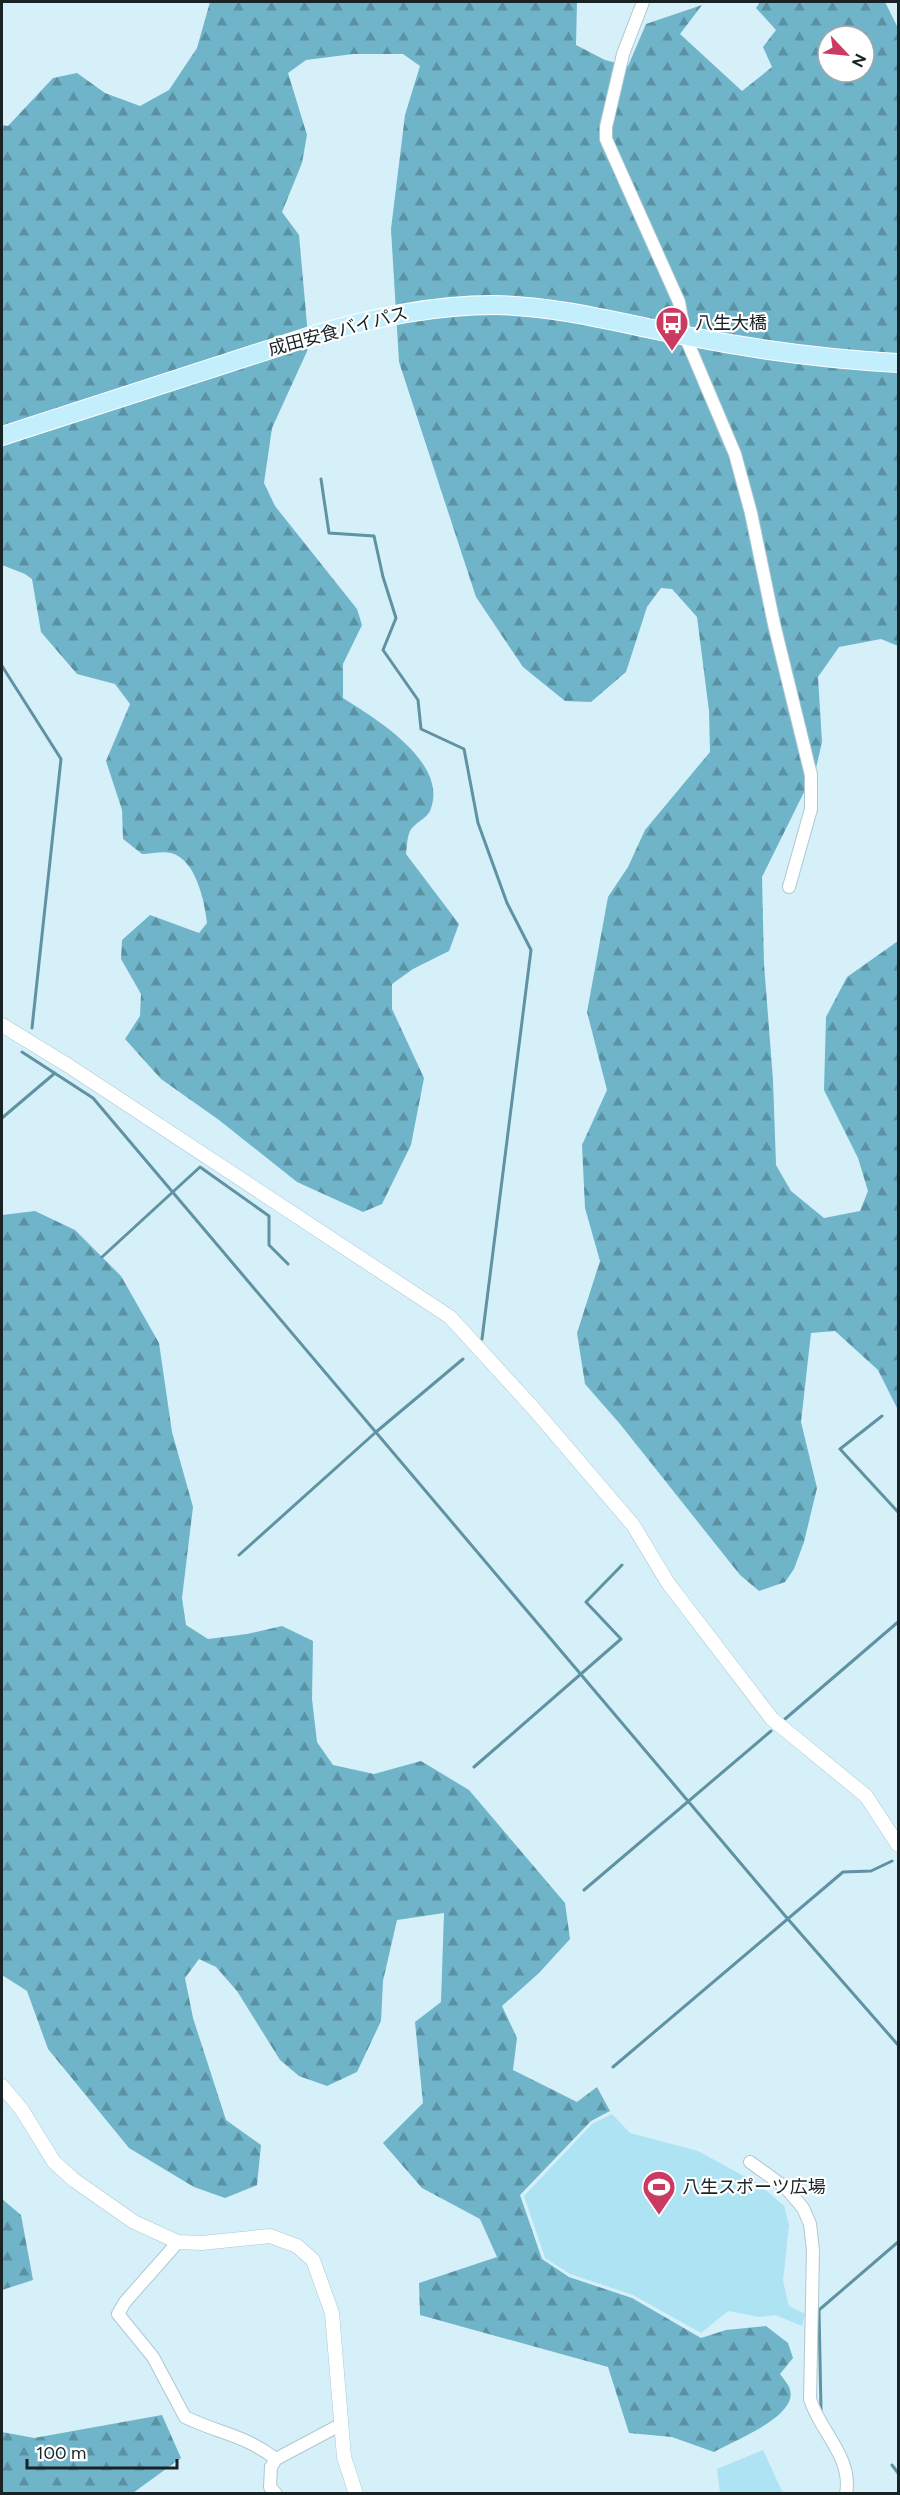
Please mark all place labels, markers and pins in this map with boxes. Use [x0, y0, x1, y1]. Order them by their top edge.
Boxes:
bus stop icon: 八生大橋 [654, 305, 690, 352]
place label: 八生大橋 [695, 312, 767, 334]
sports icon: 八生スポーツ広場 [641, 2169, 677, 2216]
place label: 八生スポーツ広場 [682, 2176, 826, 2198]

